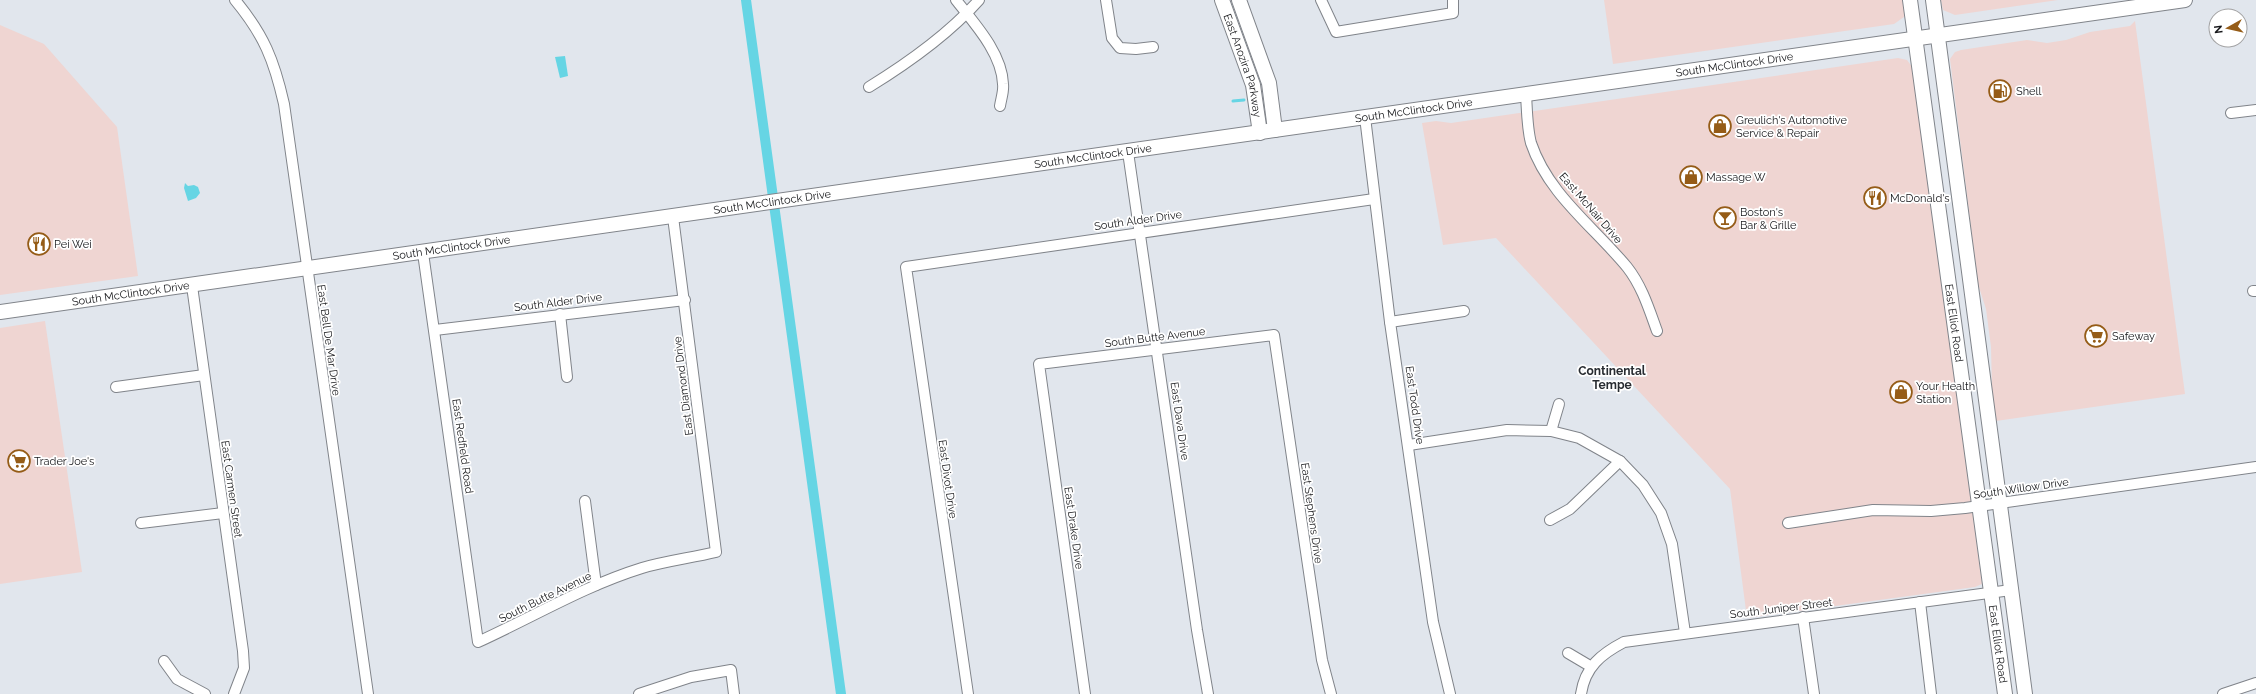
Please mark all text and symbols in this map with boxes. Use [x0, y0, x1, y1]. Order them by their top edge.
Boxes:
north arrow [2208, 8, 2248, 48]
street label: East Anozira Parkway [1221, 12, 1264, 118]
text: N [2212, 24, 2226, 34]
street label: South McClintock Drive [1675, 50, 1795, 80]
fuel station icon: Shell [1987, 78, 2013, 104]
place label: Shell [2016, 85, 2042, 98]
street label: South McClintock Drive [1354, 96, 1474, 125]
shop icon: Greulich's Automotive Service & Repair [1707, 113, 1733, 139]
place label: Greulich's Automotive Service & Repair [1736, 114, 1847, 140]
street label: South McClintock Drive [1033, 142, 1153, 171]
shop icon: Massage W [1678, 164, 1704, 190]
street label: East McNair Drive [1556, 170, 1625, 247]
place label: Massage W [1706, 171, 1766, 184]
restaurant icon: McDonald's [1862, 185, 1888, 211]
street label: South McClintock Drive [713, 187, 832, 217]
place label: McDonald's [1890, 192, 1950, 205]
bar icon: Boston's Bar & Grille [1712, 205, 1738, 231]
place label: Boston's Bar & Grille [1740, 206, 1797, 232]
street label: South Alder Drive [1093, 208, 1183, 233]
restaurant icon: Pei Wei [26, 231, 52, 257]
street label: South McClintock Drive [392, 233, 512, 263]
place label: Pei Wei [54, 238, 92, 251]
street label: South McClintock Drive [71, 279, 191, 309]
street label: East Elliot Road [1942, 283, 1966, 363]
street label: East Bell De Mar Drive [314, 284, 343, 397]
street label: South Alder Drive [513, 291, 603, 314]
supermarket icon: Safeway [2083, 323, 2109, 349]
street label: South Butte Avenue [1104, 325, 1207, 350]
place label: Safeway [2112, 330, 2155, 343]
street label: East Diamond Drive [671, 335, 696, 436]
district label: Continental Tempe [1578, 364, 1646, 392]
street label: East Todd Drive [1403, 365, 1427, 446]
shop icon: Your Health Station [1888, 379, 1914, 405]
place label: Your Health Station [1916, 380, 1975, 406]
street label: East Dava Drive [1168, 381, 1192, 462]
street label: East Redfield Road [449, 398, 476, 495]
street label: East Divot Drive [936, 439, 960, 520]
street label: East Carmen Street [218, 440, 245, 539]
supermarket icon: Trader Joe's [6, 448, 32, 474]
place label: Trader Joe's [34, 455, 94, 468]
street label: East Stephens Drive [1298, 462, 1325, 565]
street label: South Willow Drive [1973, 475, 2070, 502]
street label: East Drake Drive [1061, 486, 1086, 571]
street label: South Butte Avenue [497, 569, 594, 625]
street label: South Juniper Street [1729, 596, 1833, 621]
street label: East Elliot Road [1986, 604, 2009, 684]

